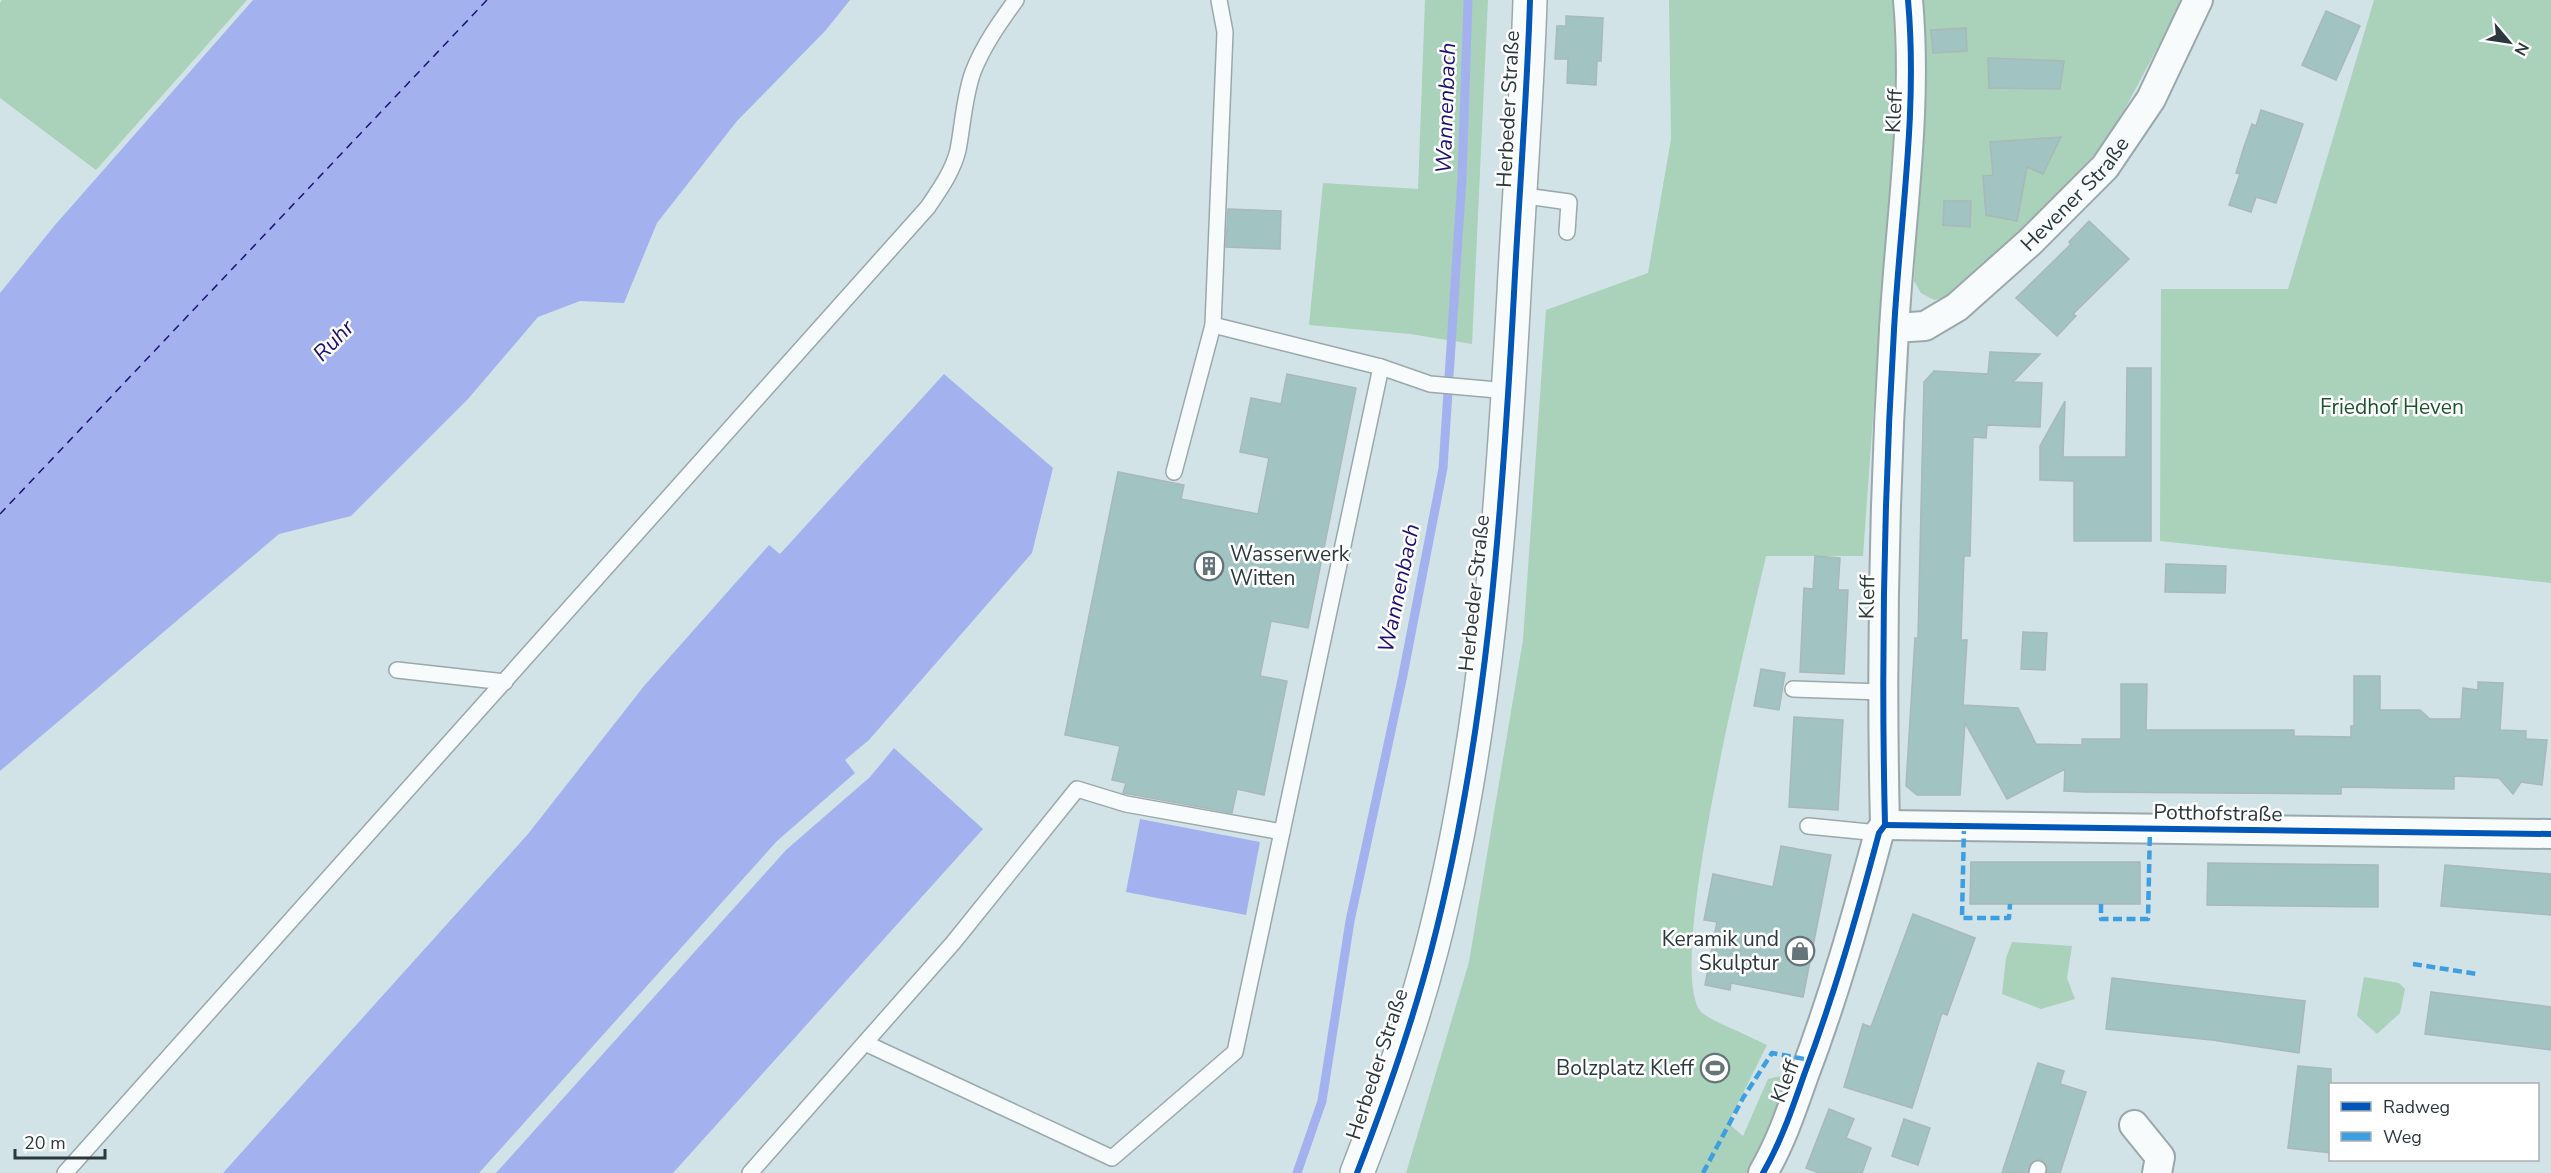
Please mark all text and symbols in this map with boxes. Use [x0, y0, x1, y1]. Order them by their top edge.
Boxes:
north arrow [2479, 12, 2539, 72]
street label: Herbeder Straße [1490, 30, 1526, 188]
text: N [2509, 38, 2534, 59]
water label: Wannenbach [1429, 42, 1463, 174]
street label: Kleff [1879, 87, 1909, 134]
street label: Hevener Straße [2014, 131, 2136, 258]
water label: Ruhr [306, 312, 362, 368]
park label: Friedhof Heven [2320, 393, 2464, 421]
street label: Herbeder Straße [1452, 513, 1496, 673]
water label: Wannenbach [1371, 521, 1427, 655]
place label: Wasserwerk Witten [1230, 540, 1350, 592]
building icon: Wasserwerk Witten [1193, 550, 1225, 582]
street label: Kleff [1853, 574, 1881, 619]
street label: Potthofstraße [2153, 798, 2283, 828]
place label: Keramik und Skulptur [1662, 925, 1779, 977]
shop icon: Keramik und Skulptur [1784, 935, 1816, 967]
street label: Herbeder Straße [1339, 985, 1415, 1143]
sports icon: Bolzplatz Kleff [1699, 1052, 1731, 1084]
place label: Bolzplatz Kleff [1556, 1054, 1695, 1082]
street label: Kleff [1764, 1054, 1806, 1107]
legend [2329, 1083, 2539, 1161]
text: Radweg [2383, 1095, 2450, 1119]
scale bar [15, 1122, 105, 1160]
text: Weg [2383, 1125, 2422, 1149]
text: 20 m [24, 1131, 66, 1155]

